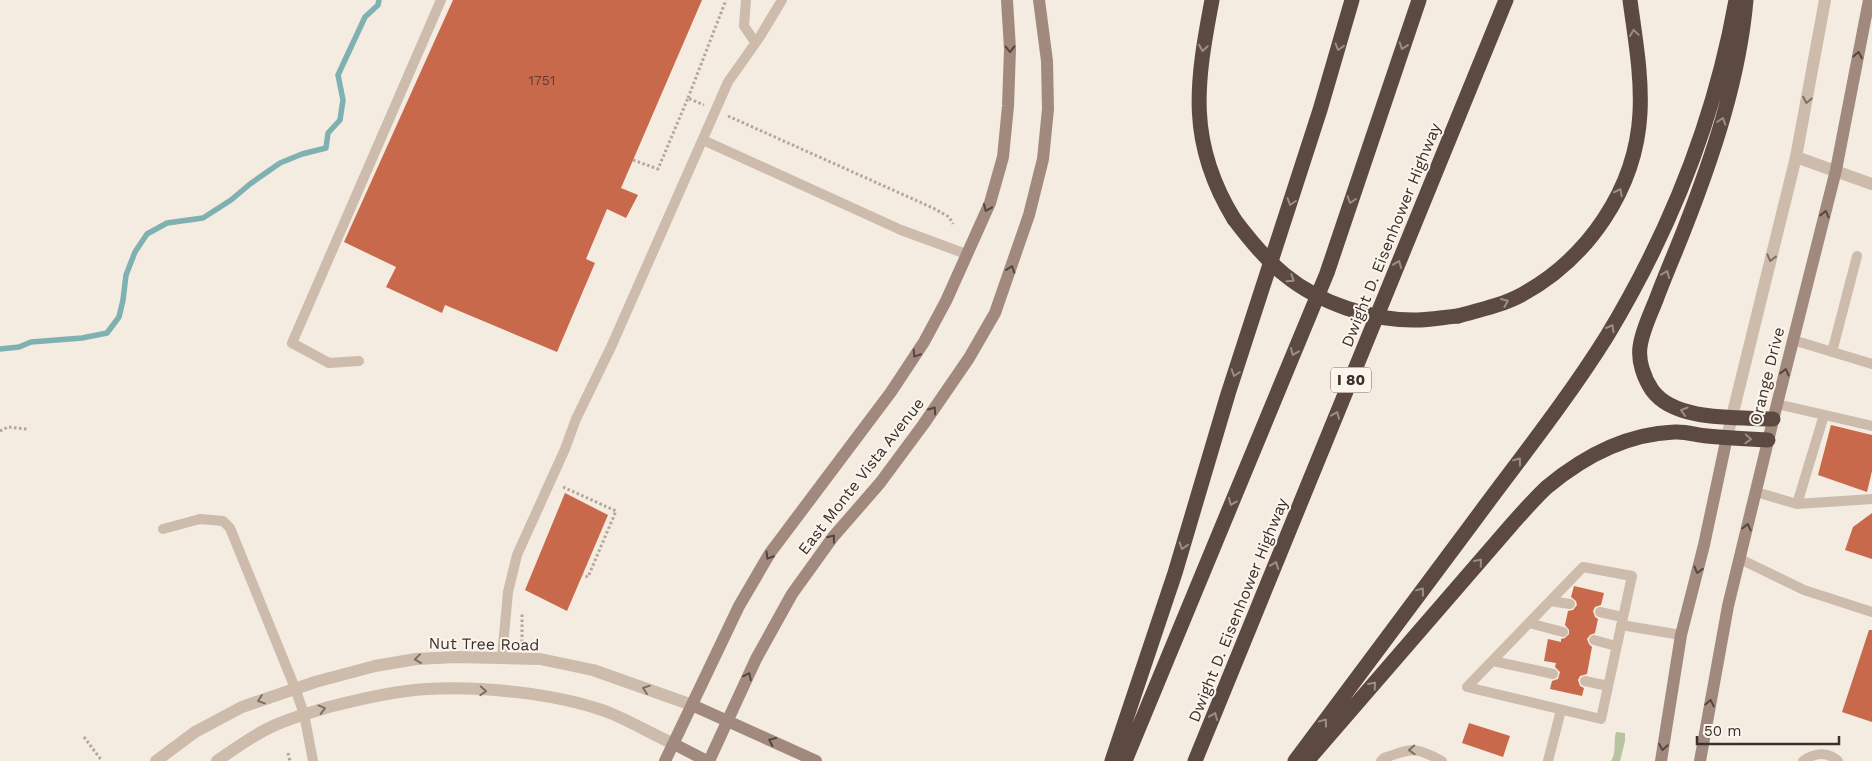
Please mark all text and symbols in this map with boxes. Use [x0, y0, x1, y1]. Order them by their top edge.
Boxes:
one-way arrow [1630, 28, 1640, 37]
one-way arrow [1399, 41, 1409, 50]
one-way arrow [1335, 42, 1345, 51]
one-way arrow [1199, 44, 1209, 52]
one-way arrow [1004, 45, 1015, 53]
one-way arrow [1852, 51, 1863, 59]
house number: 1751 [529, 72, 555, 88]
one-way arrow [1802, 95, 1812, 104]
one-way arrow [1716, 117, 1726, 126]
street label: Dwight D. Eisenhower Highway [1337, 120, 1445, 350]
one-way arrow [1613, 188, 1623, 197]
one-way arrow [1347, 195, 1357, 204]
one-way arrow [1286, 197, 1296, 206]
one-way arrow [983, 203, 994, 212]
one-way arrow [1819, 210, 1830, 218]
one-way arrow [1766, 253, 1777, 262]
one-way arrow [1392, 261, 1402, 269]
one-way arrow [1005, 265, 1015, 274]
one-way arrow [1661, 270, 1671, 278]
one-way arrow [1285, 273, 1295, 282]
one-way arrow [1500, 297, 1509, 308]
one-way arrow [1605, 324, 1615, 333]
street label: Orange Drive [1746, 325, 1788, 427]
one-way arrow [1290, 347, 1301, 356]
one-way arrow [913, 349, 922, 358]
one-way arrow [1779, 367, 1790, 376]
road number: I 80 [1331, 368, 1371, 392]
one-way arrow [1231, 369, 1241, 377]
street label: East Monte Vista Avenue [794, 394, 928, 558]
one-way arrow [1681, 406, 1689, 416]
one-way arrow [927, 407, 936, 416]
one-way arrow [1330, 411, 1341, 420]
one-way arrow [1744, 433, 1752, 444]
one-way arrow [1512, 457, 1521, 467]
street label: Dwight D. Eisenhower Highway [1184, 495, 1292, 725]
one-way arrow [1228, 497, 1238, 506]
one-way arrow [1741, 523, 1752, 532]
one-way arrow [827, 535, 835, 544]
one-way arrow [1179, 541, 1189, 549]
one-way arrow [765, 551, 775, 560]
one-way arrow [1474, 558, 1483, 567]
one-way arrow [1269, 562, 1279, 570]
one-way arrow [1693, 566, 1704, 575]
one-way arrow [1415, 588, 1424, 597]
street label: Nut Tree Road [428, 634, 540, 654]
one-way arrow [414, 653, 422, 664]
one-way arrow [741, 672, 752, 681]
one-way arrow [1367, 681, 1376, 690]
one-way arrow [479, 685, 487, 696]
one-way arrow [643, 685, 651, 695]
one-way arrow [258, 694, 266, 704]
one-way arrow [1704, 699, 1714, 708]
one-way arrow [318, 704, 327, 715]
one-way arrow [1207, 712, 1218, 721]
scale bar [1697, 714, 1840, 746]
one-way arrow [1318, 718, 1327, 728]
text: 50 m [1704, 722, 1741, 740]
one-way arrow [768, 736, 777, 747]
one-way arrow [1658, 743, 1669, 751]
one-way arrow [1408, 745, 1416, 756]

